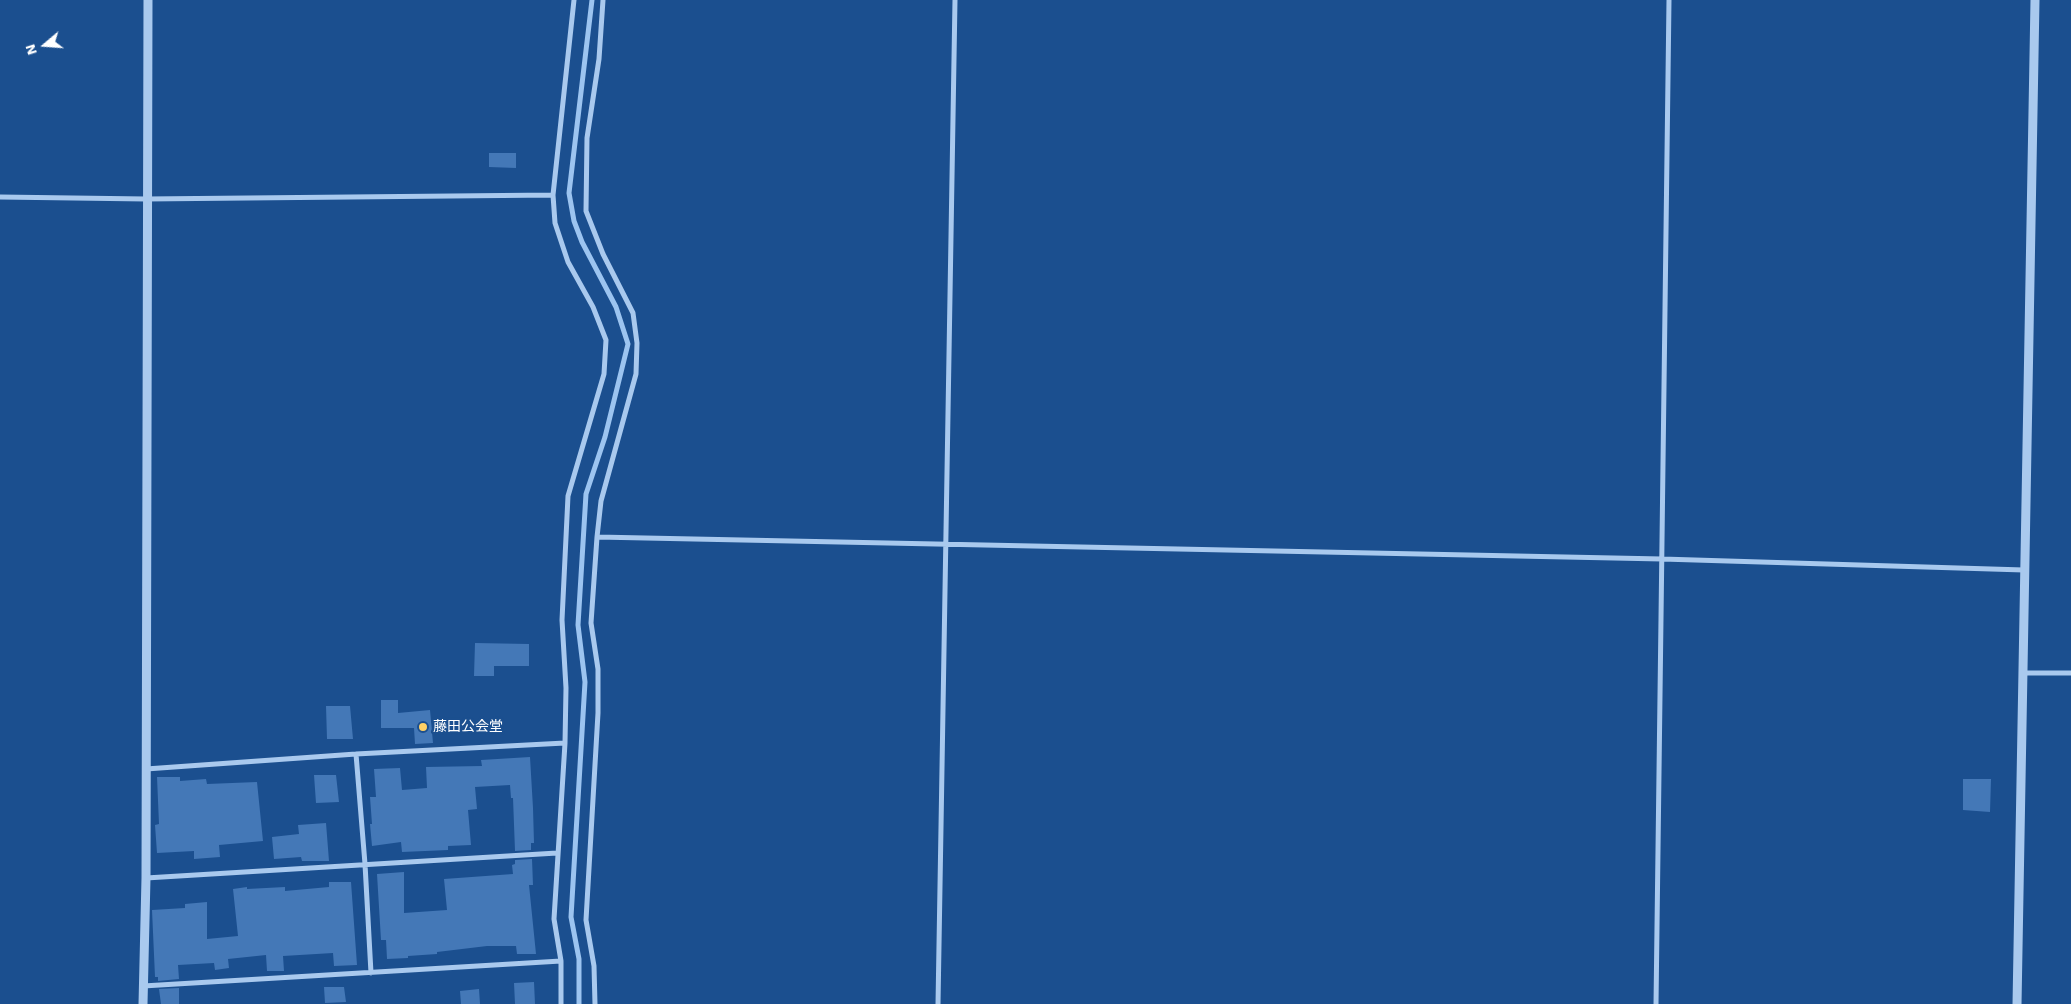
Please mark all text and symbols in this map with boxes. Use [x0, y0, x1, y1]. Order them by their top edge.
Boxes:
north arrow [20, 20, 70, 70]
text: N [22, 42, 40, 57]
place label: 藤田公会堂 [433, 719, 503, 735]
marker: 藤田公会堂 [417, 721, 429, 733]

